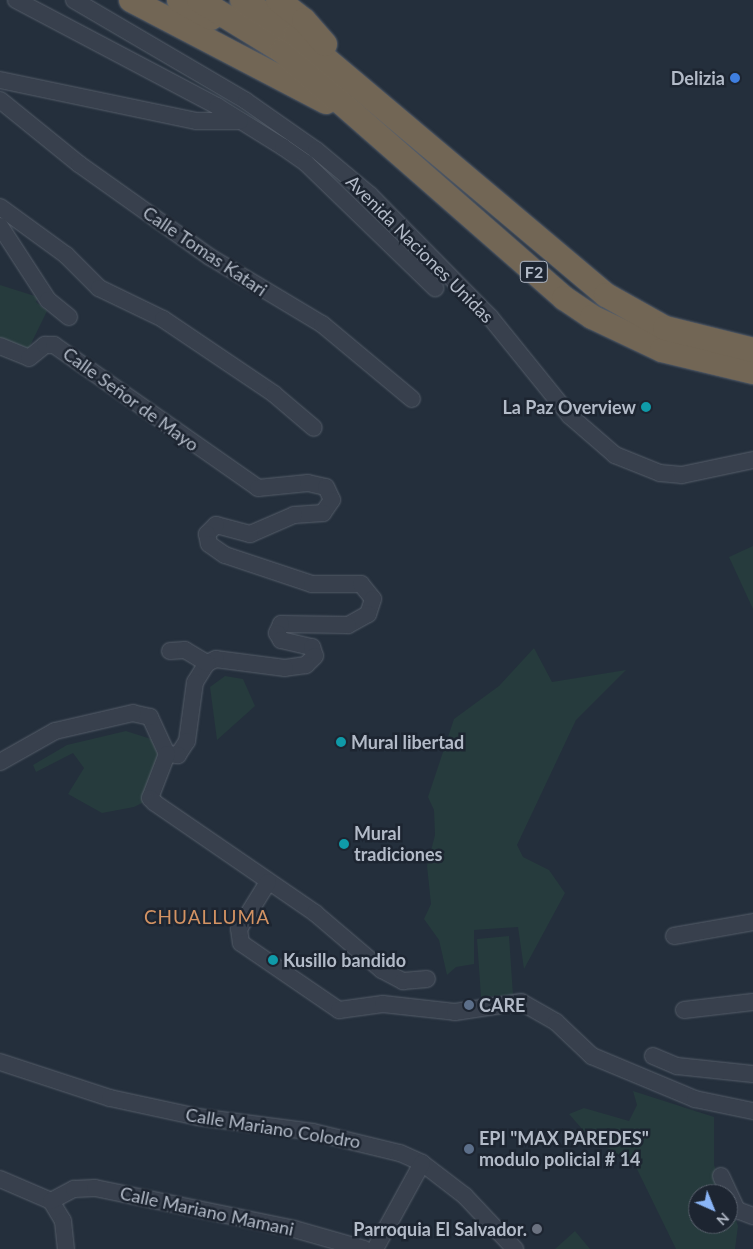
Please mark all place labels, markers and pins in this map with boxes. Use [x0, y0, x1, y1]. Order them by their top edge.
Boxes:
place label: Delizia [671, 67, 725, 89]
marker: Delizia [729, 72, 741, 84]
place label: La Paz Overview [502, 396, 636, 418]
marker: La Paz Overview [640, 401, 652, 413]
place label: Mural libertad [351, 731, 464, 753]
marker: Mural libertad [335, 736, 347, 748]
place label: Mural tradiciones [354, 823, 442, 866]
marker: Mural tradiciones [338, 838, 350, 850]
place label: Kusillo bandido [283, 949, 406, 971]
marker: Kusillo bandido [267, 954, 279, 966]
place label: CARE [479, 994, 525, 1016]
marker: CARE [463, 999, 475, 1011]
place label: EPI "MAX PAREDES" modulo policial # 14 [479, 1128, 649, 1170]
marker: EPI "MAX PAREDES" modulo policial # 14 [463, 1143, 475, 1155]
place label: Parroquia El Salvador. [353, 1218, 527, 1240]
marker: Parroquia El Salvador. [531, 1223, 543, 1235]

